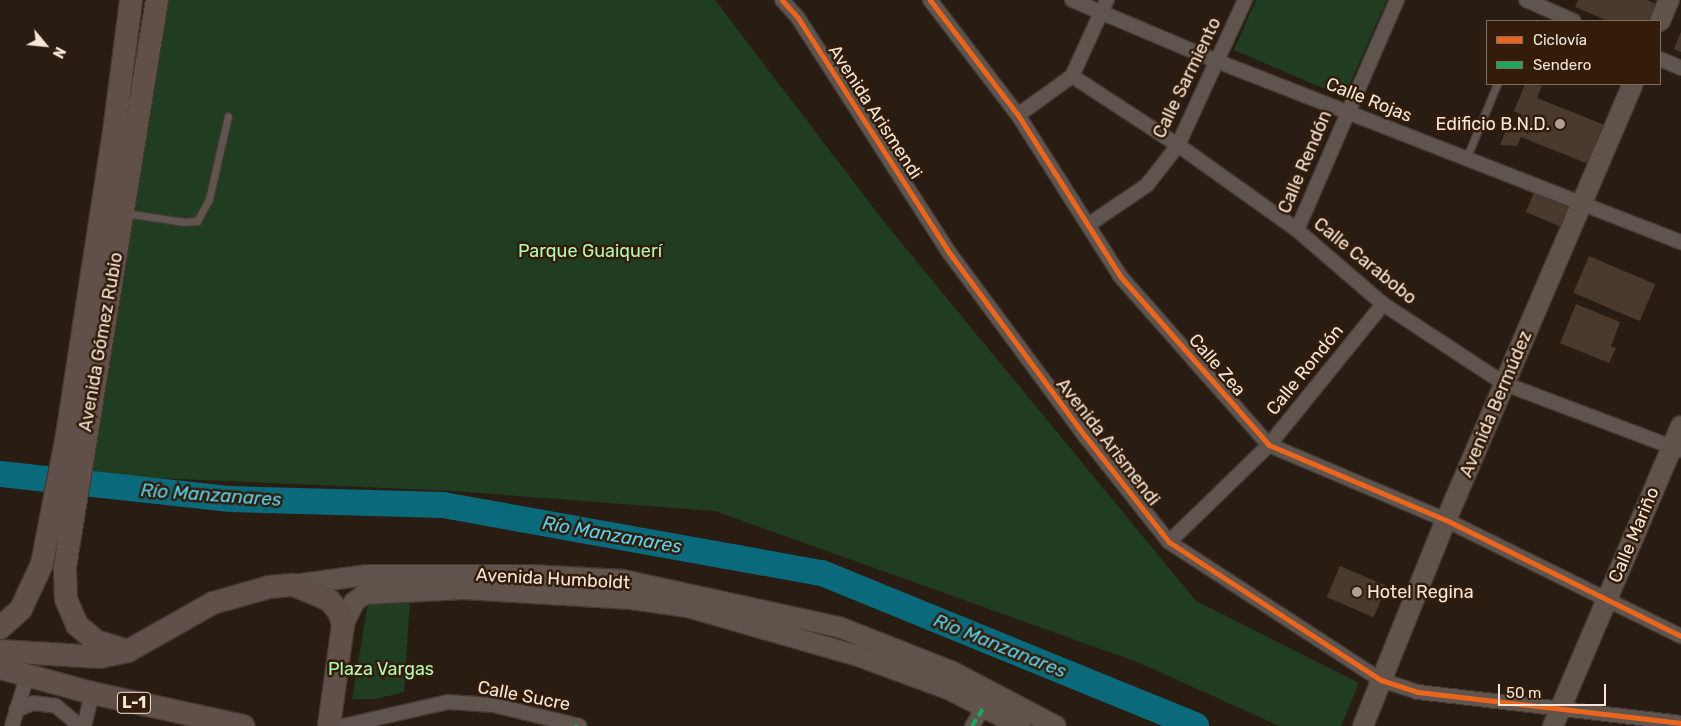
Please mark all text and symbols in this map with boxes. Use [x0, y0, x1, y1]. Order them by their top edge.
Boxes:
street label: Calle Sarmiento [1148, 14, 1226, 142]
north arrow [20, 20, 70, 70]
legend [1486, 20, 1661, 85]
text: Ciclovía [1533, 31, 1587, 49]
street label: Avenida Arismendi [823, 41, 927, 183]
text: N [49, 44, 69, 61]
text: Sendero [1533, 56, 1591, 74]
street label: Calle Rojas [1323, 73, 1415, 127]
street label: Calle Rendón [1274, 107, 1336, 217]
place label: Edificio B.N.D. [1436, 113, 1550, 135]
marker: Edificio B.N.D. [1554, 118, 1566, 130]
street label: Calle Carabobo [1309, 213, 1421, 309]
park label: Parque Guaiquerí [518, 240, 662, 262]
street label: Avenida Gómez Rubio [75, 251, 127, 433]
street label: Calle Rondón [1262, 320, 1348, 420]
street label: Avenida Bermúdez [1455, 327, 1537, 481]
street label: Calle Zea [1184, 329, 1250, 401]
street label: Avenida Arismendi [1051, 374, 1165, 510]
water label: Río Manzanares [140, 479, 282, 511]
street label: Calle Mariño [1604, 484, 1664, 586]
water label: Río Manzanares [540, 512, 684, 558]
street label: Avenida Humboldt [475, 564, 631, 594]
place label: Hotel Regina [1367, 581, 1474, 603]
marker: Hotel Regina [1351, 586, 1363, 598]
water label: Río Manzanares [930, 609, 1070, 683]
park label: Plaza Vargas [328, 658, 434, 680]
scale bar [1501, 674, 1608, 706]
street label: Calle Sucre [476, 676, 572, 716]
text: 50 m [1506, 684, 1541, 702]
road number: L-1 [116, 690, 152, 716]

